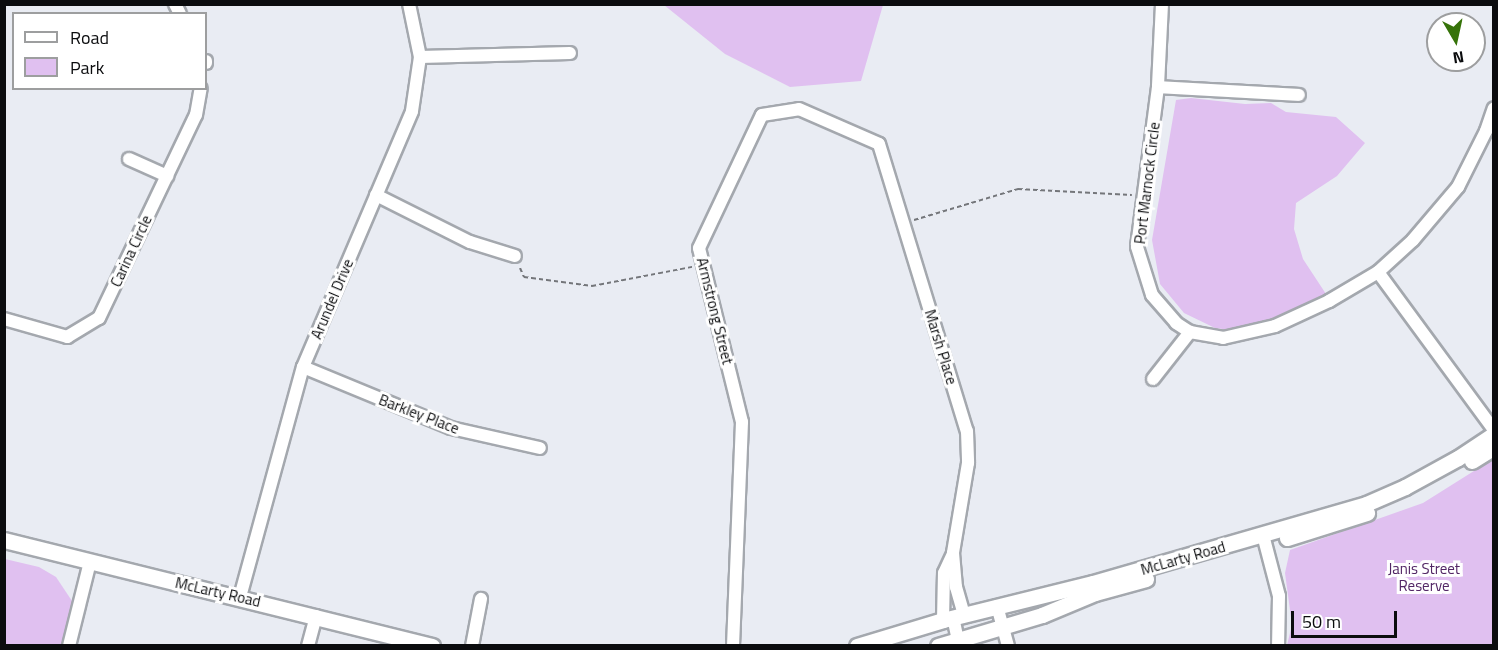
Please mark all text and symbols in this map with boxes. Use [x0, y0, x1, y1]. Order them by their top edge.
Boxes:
legend [12, 12, 207, 90]
north arrow [1426, 12, 1486, 72]
text: Road [70, 24, 109, 51]
text: N [1451, 45, 1466, 71]
text: Park [70, 54, 104, 81]
street label: Port Marnock Circle [1131, 121, 1163, 245]
street label: Carina Circle [107, 212, 155, 290]
street label: Arundel Drive [307, 256, 357, 342]
street label: Armstrong Street [693, 256, 737, 366]
street label: Marsh Place [921, 307, 961, 387]
street label: Barkley Place [376, 390, 462, 438]
street label: McLarty Road [1139, 537, 1227, 579]
park label: Janis Street Reserve [1388, 559, 1460, 594]
street label: McLarty Road [173, 573, 263, 611]
scale bar [1294, 599, 1400, 637]
text: 50 m [1302, 608, 1341, 635]

